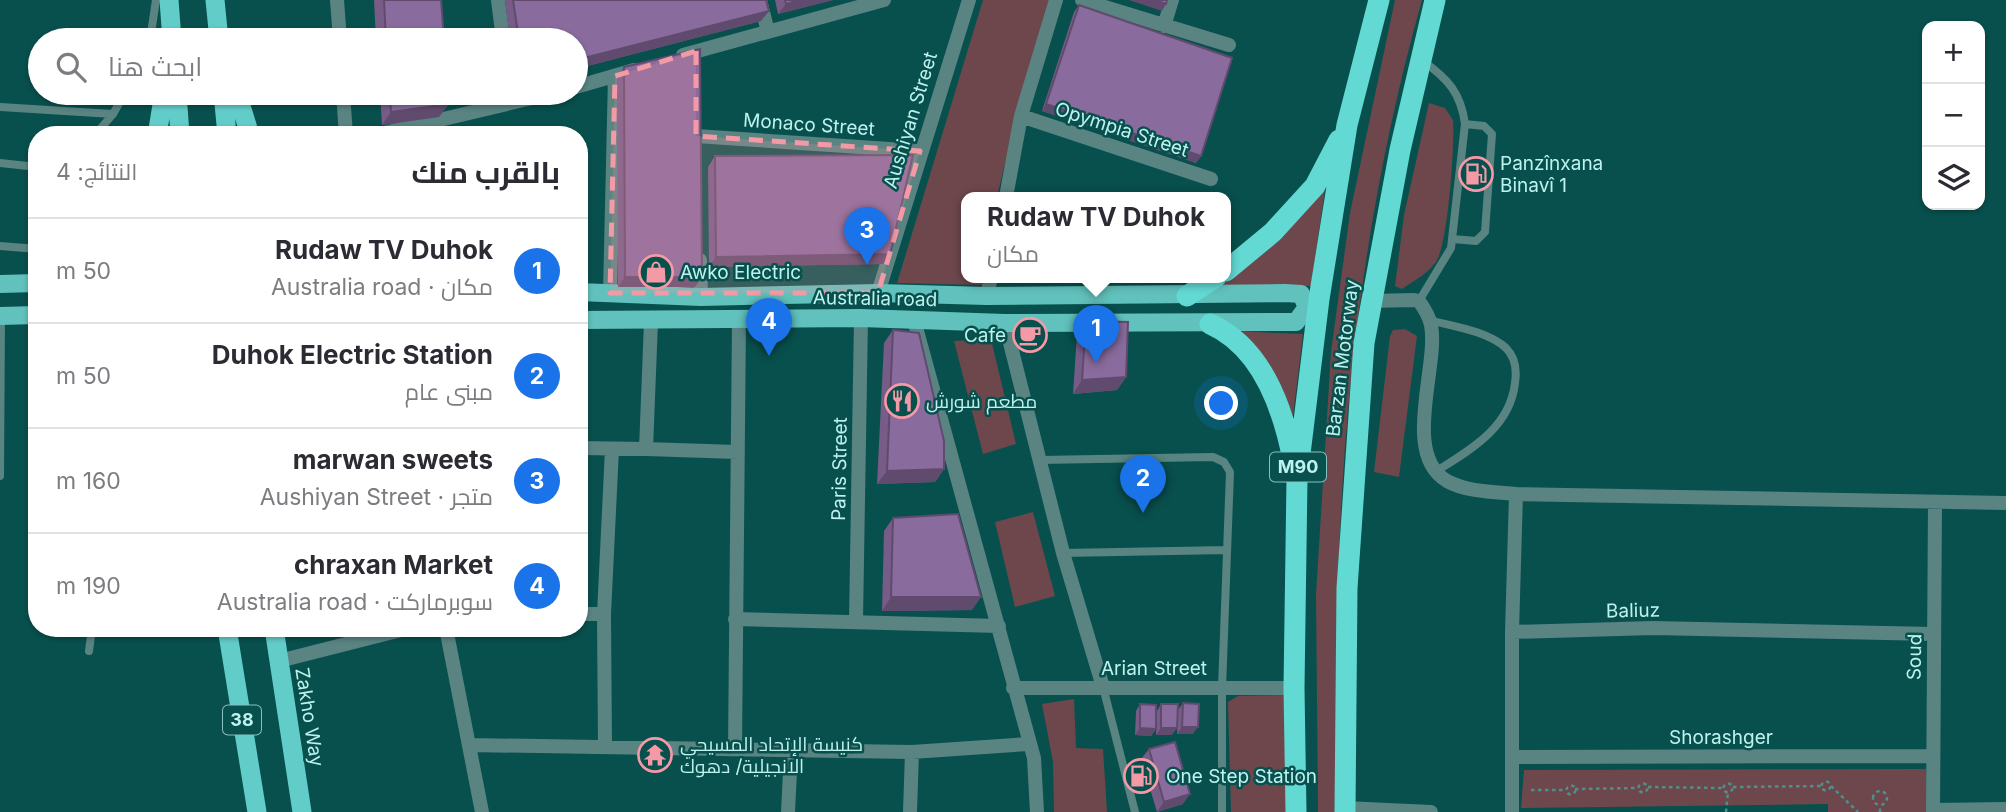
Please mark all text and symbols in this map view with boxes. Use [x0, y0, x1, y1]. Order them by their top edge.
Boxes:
map controls [1922, 21, 1985, 210]
button: + [1922, 21, 1985, 84]
search box [28, 28, 588, 105]
icon: search [52, 48, 90, 86]
street label: Aushiyan Street [879, 49, 942, 191]
text: ابحث هنا [108, 51, 202, 82]
button: − [1922, 84, 1985, 147]
street label: Opympia Street [1052, 97, 1191, 162]
street label: Monaco Street [742, 108, 875, 141]
button: layers [1922, 147, 1985, 210]
place label: Panzînxana Binavî 1 [1500, 152, 1603, 197]
text: بالقرب منك [411, 154, 560, 190]
fuel station icon: Panzînxana Binavî 1 [1457, 155, 1495, 193]
text: النتائج: 4 [56, 158, 137, 186]
popup [961, 192, 1231, 283]
text: Rudaw TV Duhok [987, 201, 1205, 232]
pin: 3 [844, 207, 890, 265]
text: Rudaw TV Duhok [275, 234, 493, 265]
text: مكان [987, 240, 1039, 268]
shop icon: Awko Electric [637, 253, 675, 291]
text: 50 m [56, 257, 111, 285]
text: 1 [532, 257, 542, 285]
place label: Awko Electric [680, 261, 801, 284]
text: مكان · Australia road [271, 273, 493, 301]
street label: Barzan Motorway [1321, 278, 1364, 438]
street label: Australia road [813, 286, 937, 311]
pin: 4 [746, 298, 792, 356]
pin: 1 [1073, 305, 1119, 363]
cafe icon: Cafe [1011, 316, 1049, 354]
place label: Cafe [964, 324, 1006, 347]
text: Duhok Electric Station [212, 339, 493, 370]
text: 50 m [56, 362, 111, 390]
text: 2 [530, 362, 544, 390]
text: مبنى عام [405, 378, 493, 406]
restaurant icon: مطعم شورش [883, 382, 921, 420]
your location [1204, 386, 1238, 420]
place label: مطعم شورش [926, 390, 1037, 415]
street label: Paris Street [827, 417, 852, 521]
text: marwan sweets [293, 444, 493, 475]
road number: M90 [1270, 452, 1326, 481]
pin: 2 [1120, 455, 1166, 513]
text: 160 m [56, 467, 121, 495]
text: 3 [530, 467, 544, 495]
text: متجر · Aushiyan Street [260, 483, 493, 511]
text: chraxan Market [294, 549, 493, 580]
text: 190 m [56, 572, 121, 600]
text: 4 [529, 572, 545, 600]
text: سوبرماركت · Australia road [217, 588, 493, 616]
street label: Baliuz [1606, 599, 1660, 622]
street label: Soud [1903, 634, 1926, 680]
street label: Arian Street [1101, 657, 1207, 680]
street label: Zakho Way [290, 666, 329, 769]
road number: 38 [223, 706, 261, 734]
street label: Shorashger [1669, 726, 1773, 749]
place label: كنيسة الإتحاد المسيحي الانجيلية/ دهوك [680, 733, 863, 778]
temple icon: كنيسة الإتحاد المسيحي الانجيلية/ دهوك [636, 736, 674, 774]
fuel station icon: One Step Station [1122, 757, 1160, 795]
place label: One Step Station [1166, 765, 1317, 788]

